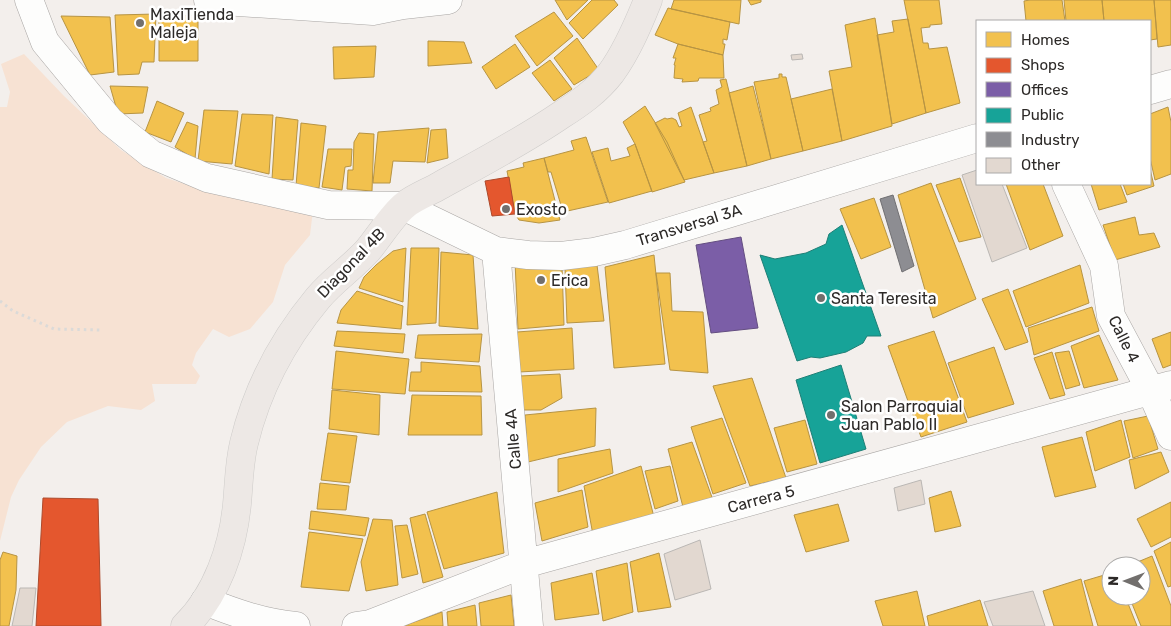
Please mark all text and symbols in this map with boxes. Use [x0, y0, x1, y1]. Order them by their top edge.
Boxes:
place label: MaxiTienda Maleja [150, 5, 234, 42]
marker: MaxiTienda Maleja [134, 17, 146, 29]
legend [976, 20, 1151, 185]
text: Homes [1021, 31, 1070, 49]
text: Shops [1021, 56, 1065, 74]
text: Offices [1021, 81, 1069, 99]
text: Public [1021, 106, 1064, 124]
text: Industry [1021, 131, 1080, 149]
text: Other [1021, 156, 1061, 174]
place label: Exosto [516, 200, 567, 219]
street label: Transversal 3A [634, 200, 744, 250]
marker: Exosto [500, 203, 512, 215]
street label: Diagonal 4B [313, 224, 389, 302]
place label: Erica [551, 271, 588, 290]
marker: Erica [535, 274, 547, 286]
place label: Santa Teresita [831, 289, 937, 308]
marker: Santa Teresita [815, 292, 827, 304]
street label: Calle 4 [1104, 312, 1144, 366]
place label: Salon Parroquial Juan Pablo II [841, 397, 962, 434]
street label: Calle 4A [501, 408, 525, 470]
marker: Salon Parroquial Juan Pablo II [825, 409, 837, 421]
street label: Carrera 5 [725, 481, 797, 517]
north arrow [1101, 556, 1151, 606]
text: N [1105, 576, 1122, 586]

